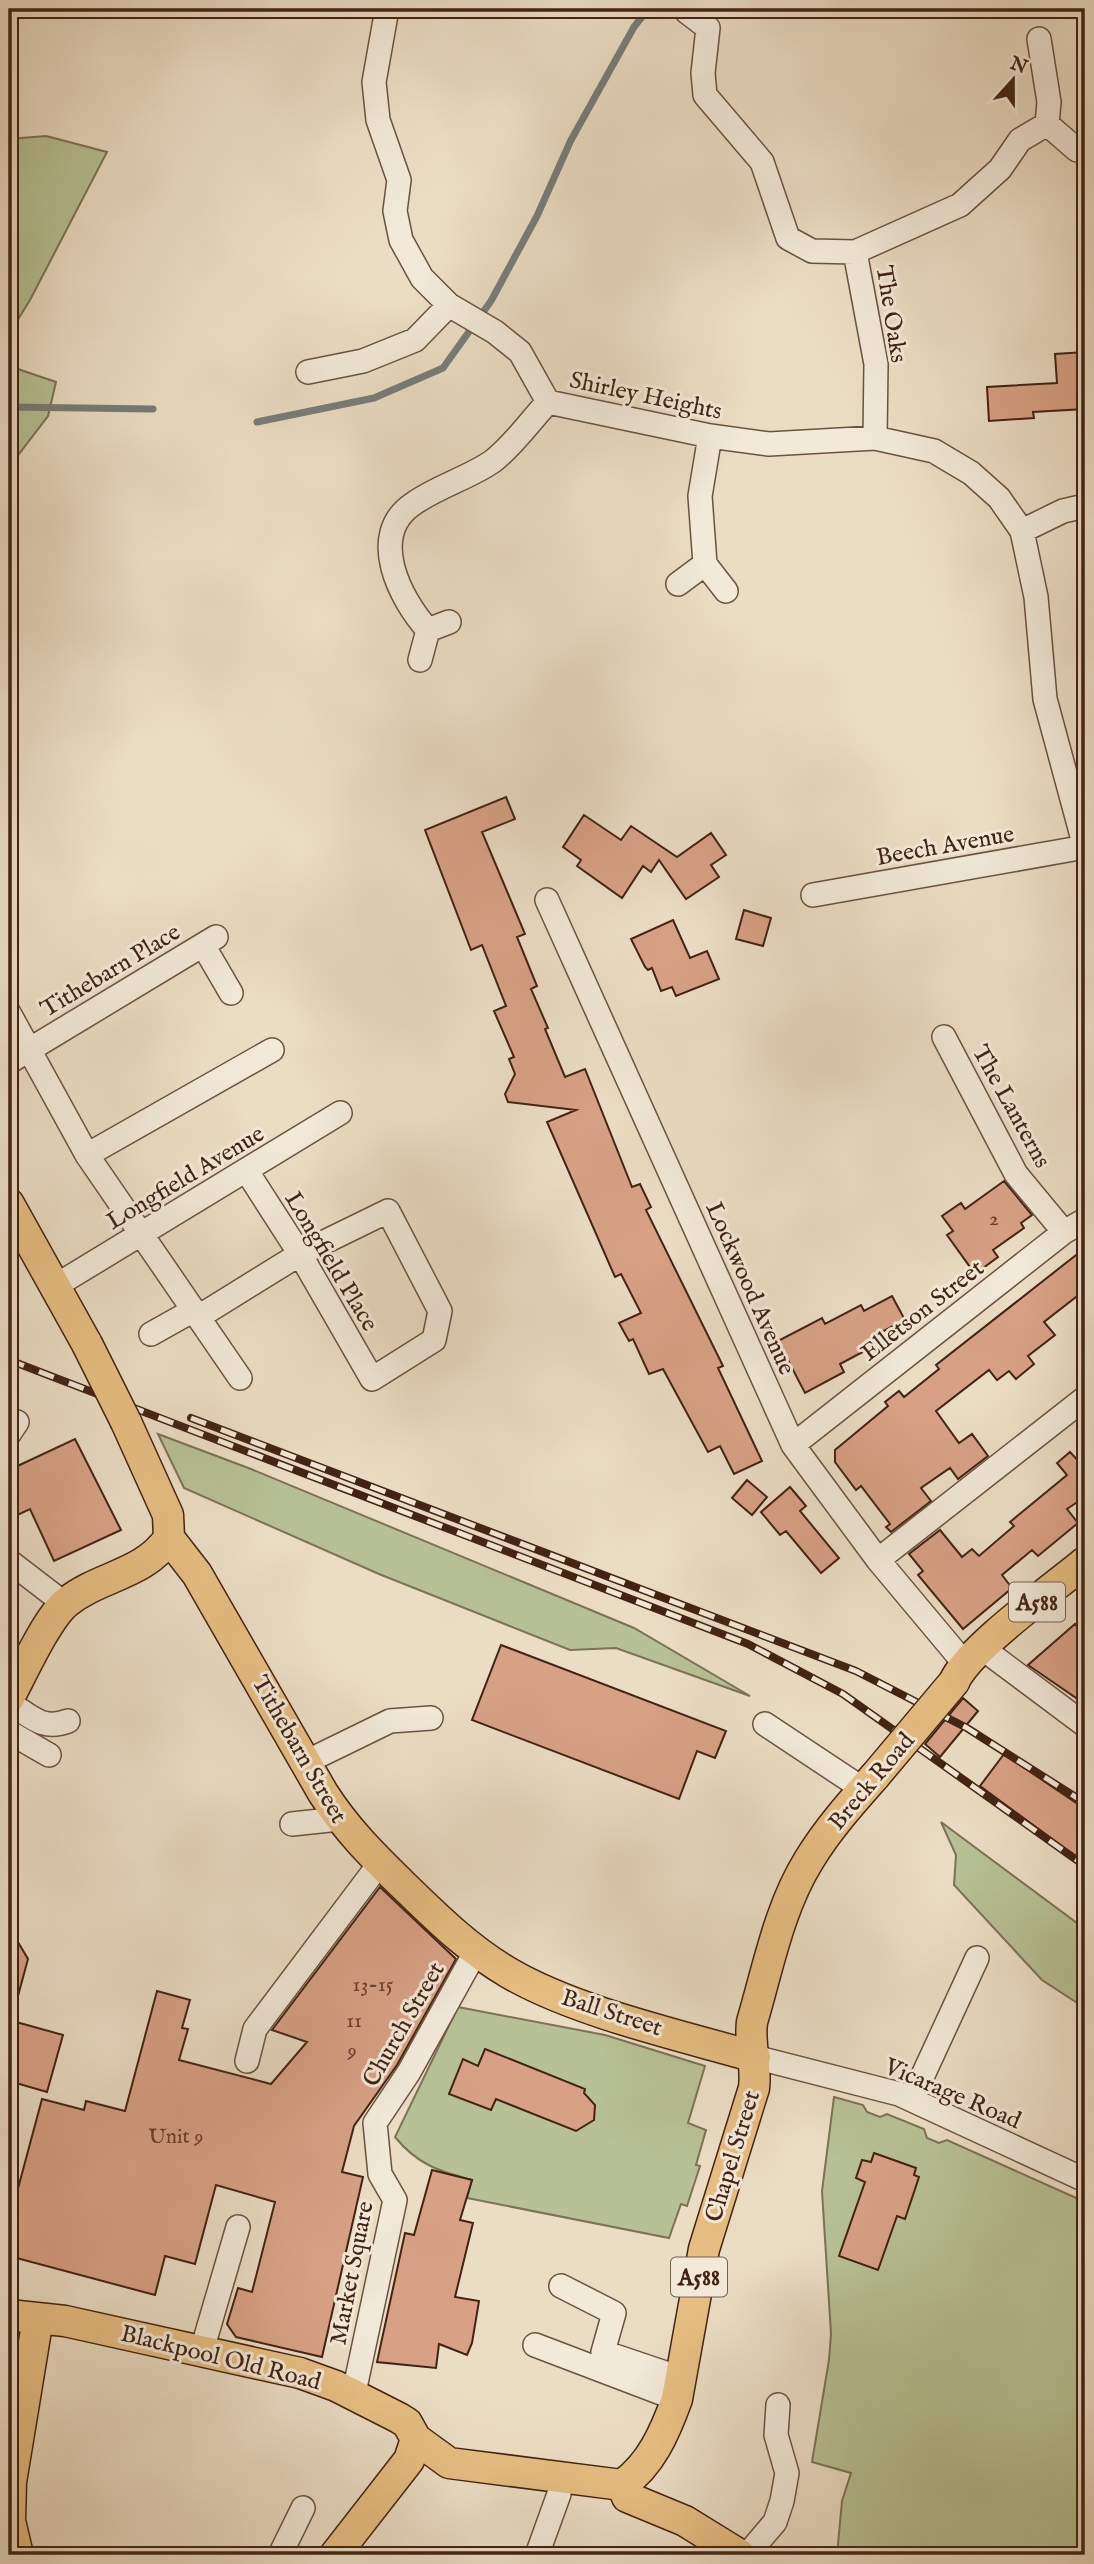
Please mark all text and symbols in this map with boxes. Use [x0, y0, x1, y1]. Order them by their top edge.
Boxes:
north arrow [978, 46, 1048, 116]
text: N [1005, 51, 1031, 80]
street label: The Oaks [868, 263, 913, 365]
street label: Shirley Heights [567, 365, 725, 428]
street label: Beech Avenue [874, 819, 1017, 874]
street label: Tithebarn Place [35, 917, 186, 1025]
street label: The Lanterns [964, 1040, 1057, 1174]
street label: Longfield Avenue [101, 1119, 270, 1238]
street label: Longfield Place [277, 1186, 385, 1337]
street label: Lockwood Avenue [698, 1197, 802, 1380]
house number: 2 [989, 1206, 999, 1233]
street label: Elletson Street [855, 1253, 991, 1369]
road number: A588 [1009, 1582, 1065, 1622]
street label: Tithebarn Street [244, 1670, 353, 1829]
street label: Breck Road [822, 1727, 922, 1837]
street label: Church Street [356, 1957, 452, 2093]
house number: 13-15 [353, 1972, 394, 1999]
street label: Ball Street [557, 1983, 666, 2044]
house number: 11 [346, 2008, 362, 2035]
house number: 9 [346, 2038, 357, 2065]
street label: Vicarage Road [879, 2051, 1026, 2137]
street label: Chapel Street [699, 2087, 768, 2226]
house number: Unit 9 [149, 2124, 203, 2151]
street label: Market Square [323, 2199, 382, 2348]
road number: A588 [671, 2258, 727, 2296]
street label: Blackpool Old Road [117, 2319, 324, 2398]

